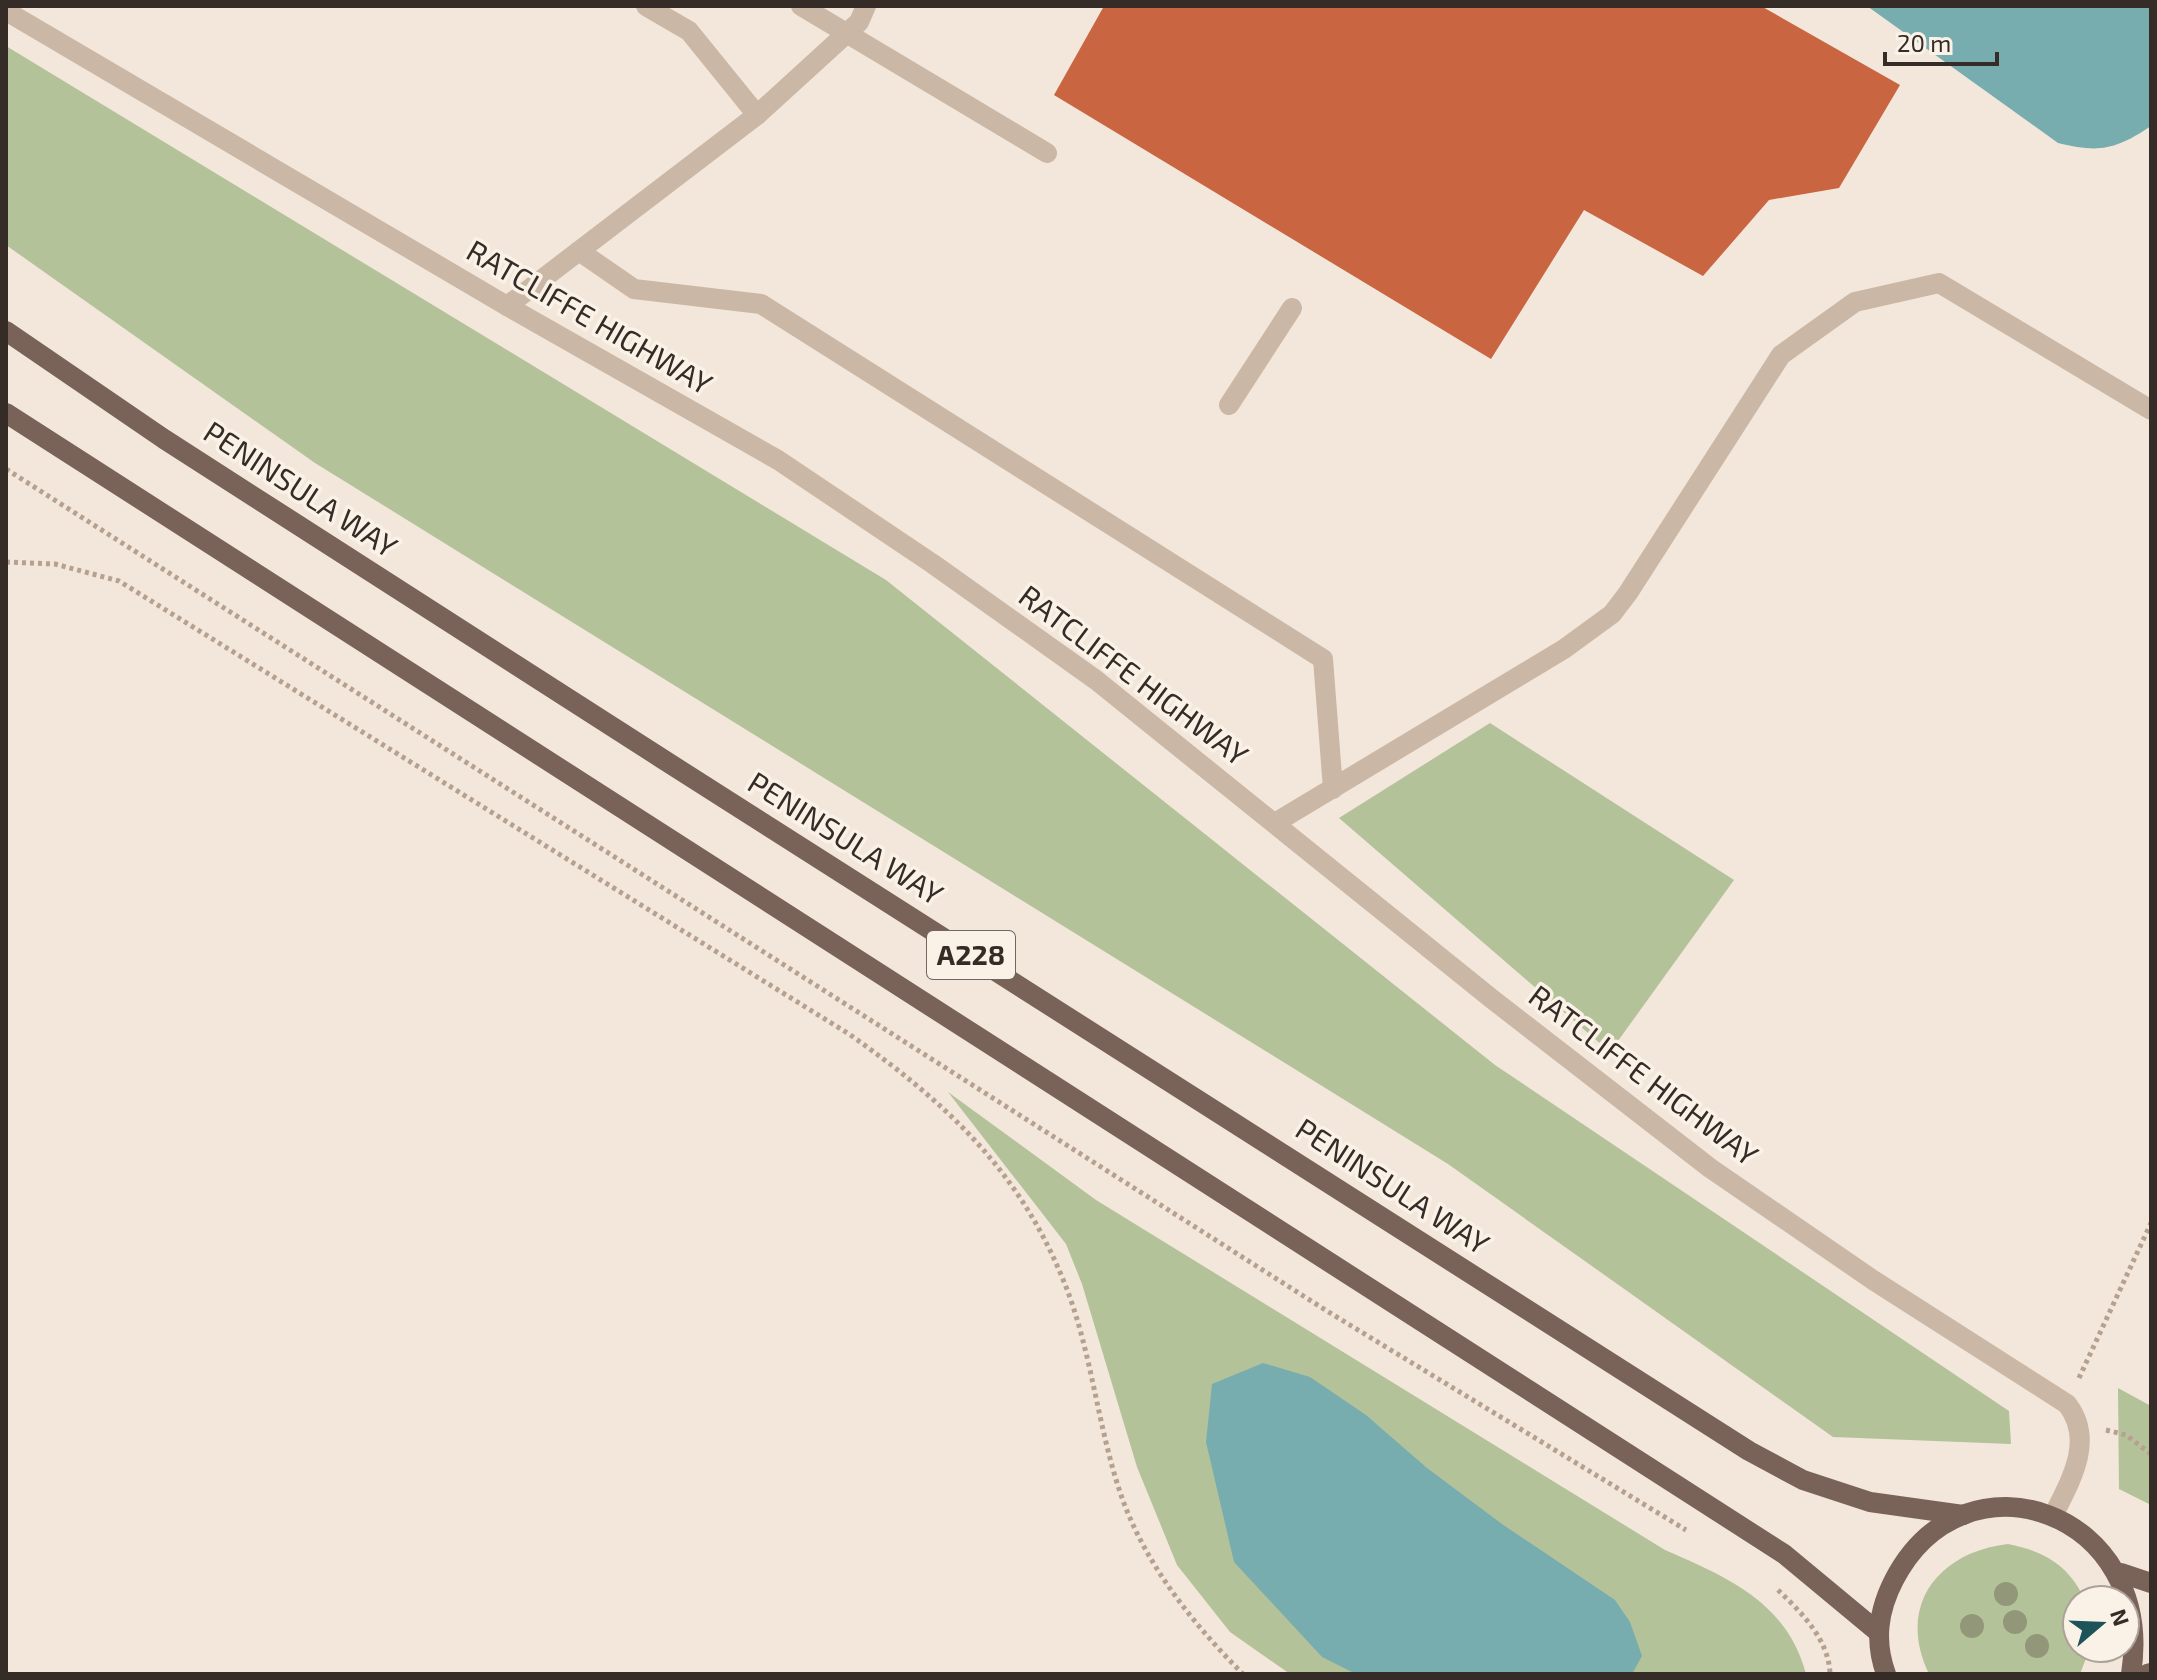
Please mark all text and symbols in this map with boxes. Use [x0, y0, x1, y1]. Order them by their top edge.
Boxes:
scale bar [1885, 16, 1997, 66]
text: 20 m [1897, 28, 1951, 57]
street label: RATCLIFFE HIGHWAY [461, 231, 719, 401]
street label: PENINSULA WAY [198, 412, 404, 564]
street label: RATCLIFFE HIGHWAY [1013, 577, 1256, 772]
street label: PENINSULA WAY [742, 763, 950, 912]
road number: A228 [927, 931, 1015, 979]
street label: RATCLIFFE HIGHWAY [1523, 977, 1766, 1172]
street label: PENINSULA WAY [1290, 1109, 1496, 1261]
north arrow [2061, 1584, 2141, 1664]
text: N [2106, 1605, 2136, 1629]

